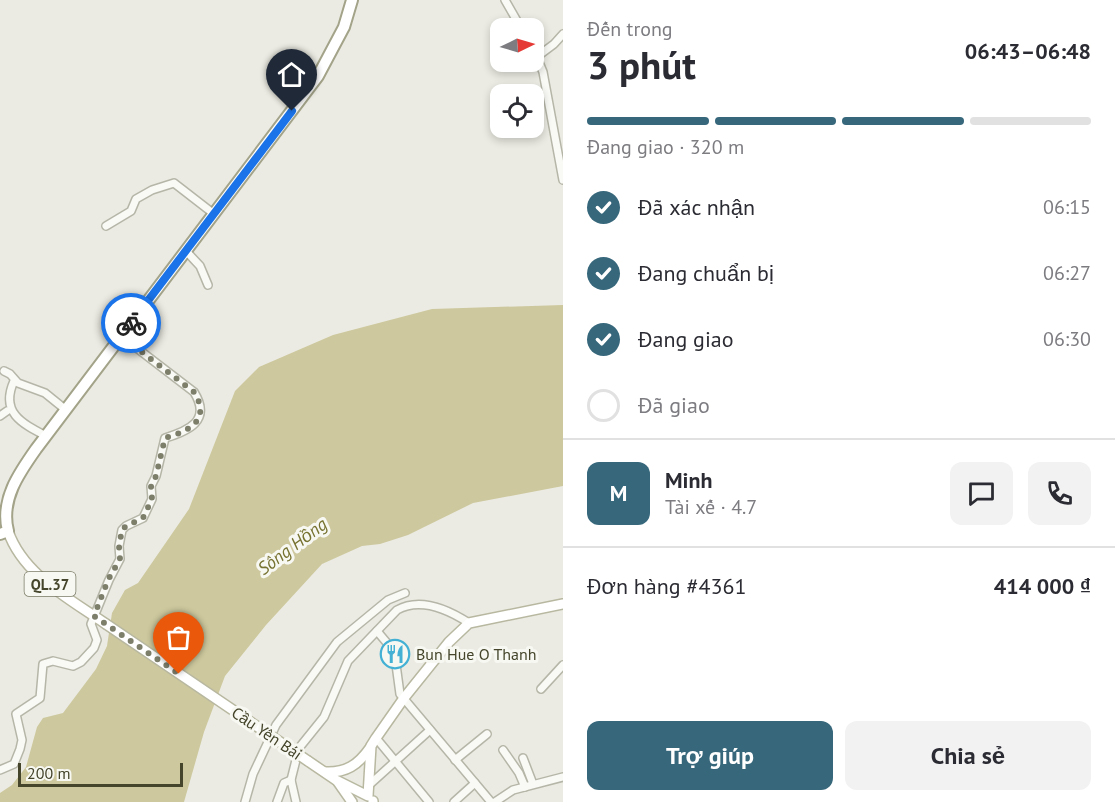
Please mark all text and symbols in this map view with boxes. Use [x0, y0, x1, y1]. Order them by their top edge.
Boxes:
text: Đến trong [587, 16, 673, 42]
north arrow [490, 18, 544, 72]
map controls [490, 18, 544, 138]
text: 06:43–06:48 [965, 37, 1091, 65]
text: 3 phút [587, 39, 696, 90]
pin [266, 49, 317, 111]
icon: home [275, 58, 308, 91]
button: locate [490, 84, 544, 138]
text: Đang giao · 320 m [587, 134, 744, 160]
icon: check [587, 191, 620, 224]
text: Đã xác nhận [638, 193, 755, 221]
text: 06:15 [1043, 194, 1091, 220]
icon: check [587, 257, 620, 290]
text: Đang chuẩn bị [638, 259, 774, 287]
text: 06:27 [1043, 260, 1091, 286]
courier [101, 293, 161, 353]
icon: bike [115, 307, 148, 340]
icon: check [587, 323, 620, 356]
text: Đang giao [638, 325, 734, 353]
text: 06:30 [1043, 326, 1091, 352]
text: Đã giao [638, 391, 710, 419]
button: chat [950, 462, 1013, 525]
button: phone [1028, 462, 1091, 525]
text: Minh [665, 466, 713, 494]
text: M [610, 479, 627, 507]
text: Tài xế · 4.7 [665, 494, 757, 520]
water label: Sông Hồng [253, 512, 331, 580]
road number: QL.37 [25, 572, 76, 596]
text: Đơn hàng #4361 [587, 572, 746, 600]
text: 414 000 ₫ [994, 572, 1091, 600]
pin [153, 612, 204, 674]
icon: bag [162, 621, 195, 654]
restaurant icon: Bun Hue O Thanh [379, 638, 411, 670]
place label: Bun Hue O Thanh [416, 644, 537, 664]
street label: Cầu Yên Bái [228, 702, 306, 764]
button: Trợ giúp [587, 721, 833, 790]
button: Chia sẻ [845, 721, 1091, 790]
scale bar [18, 760, 183, 788]
text: 200 m [27, 763, 70, 783]

